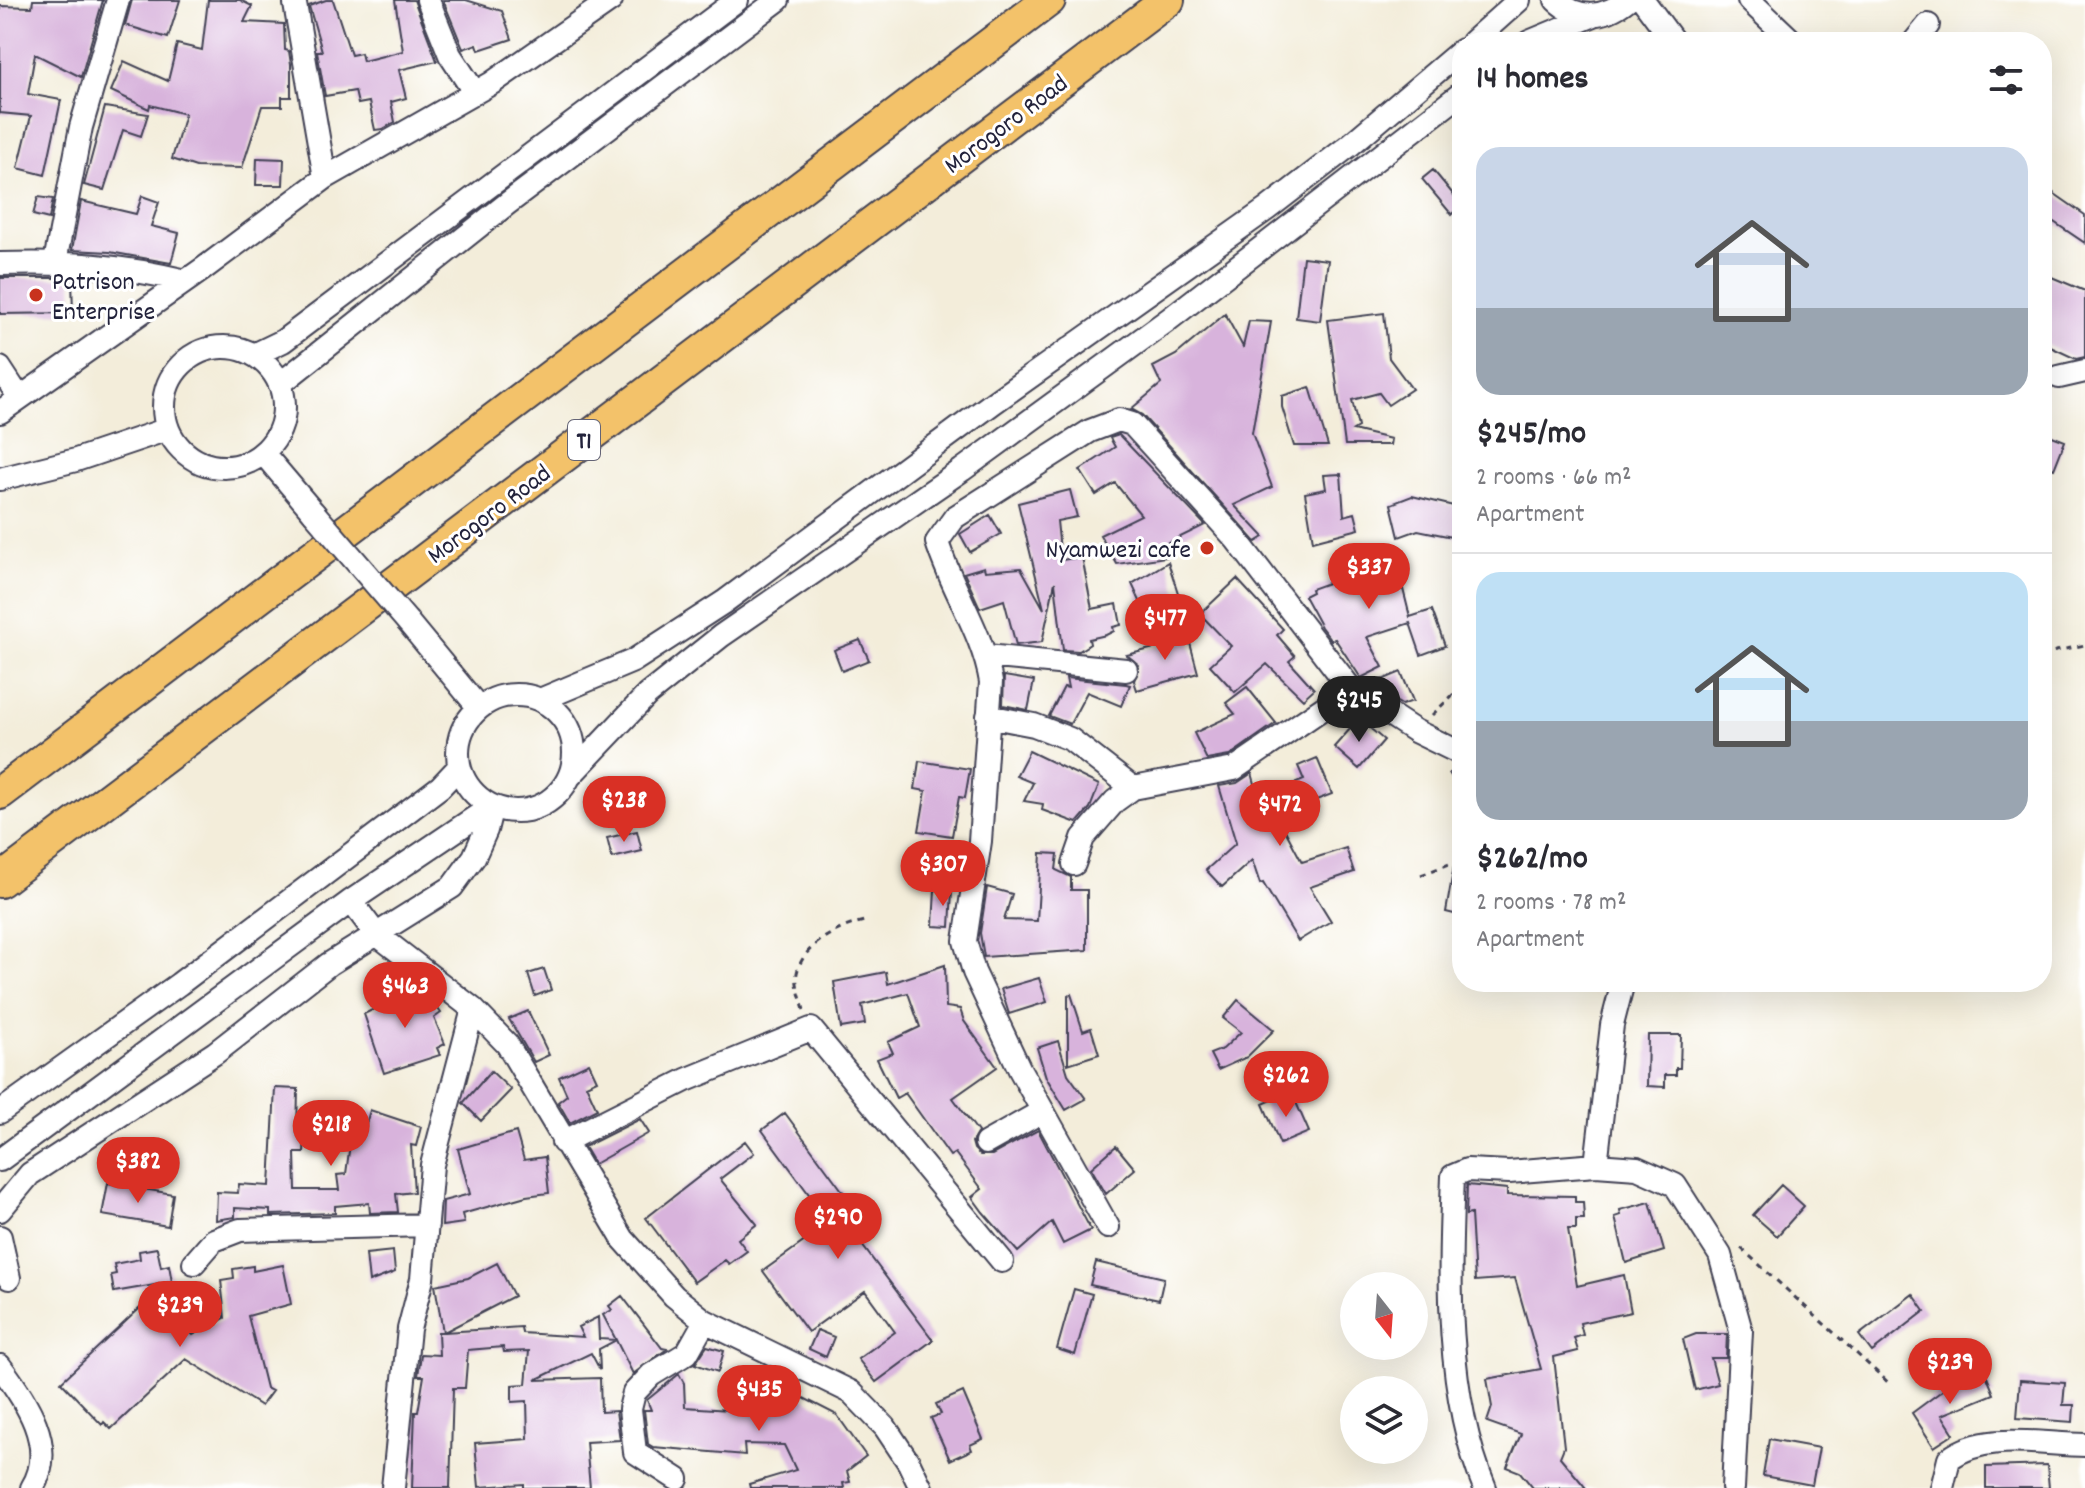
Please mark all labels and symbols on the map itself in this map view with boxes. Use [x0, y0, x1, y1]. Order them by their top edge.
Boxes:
street label: Morogoro Road [937, 67, 1077, 185]
place label: Patrison Enterprise [52, 265, 155, 332]
marker: Patrison Enterprise [27, 286, 45, 304]
road number: T1 [568, 420, 600, 460]
street label: Morogoro Road [420, 457, 560, 575]
place label: Nyamwezi cafe [1046, 533, 1191, 570]
marker: Nyamwezi cafe [1198, 539, 1216, 557]
pin: $337 [1322, 543, 1416, 611]
pin: $477 [1118, 594, 1212, 662]
pin: $245 [1312, 676, 1406, 744]
pin: $238 [577, 776, 671, 844]
pin: $472 [1233, 780, 1327, 848]
pin: $307 [896, 840, 990, 908]
pin: $463 [358, 962, 452, 1030]
pin: $262 [1239, 1051, 1333, 1119]
pin: $218 [284, 1100, 378, 1168]
pin: $382 [91, 1137, 185, 1205]
pin: $290 [791, 1193, 885, 1261]
north arrow [1340, 1272, 1428, 1360]
pin: $239 [133, 1281, 227, 1349]
pin: $239 [1903, 1338, 1997, 1406]
pin: $435 [712, 1365, 806, 1433]

